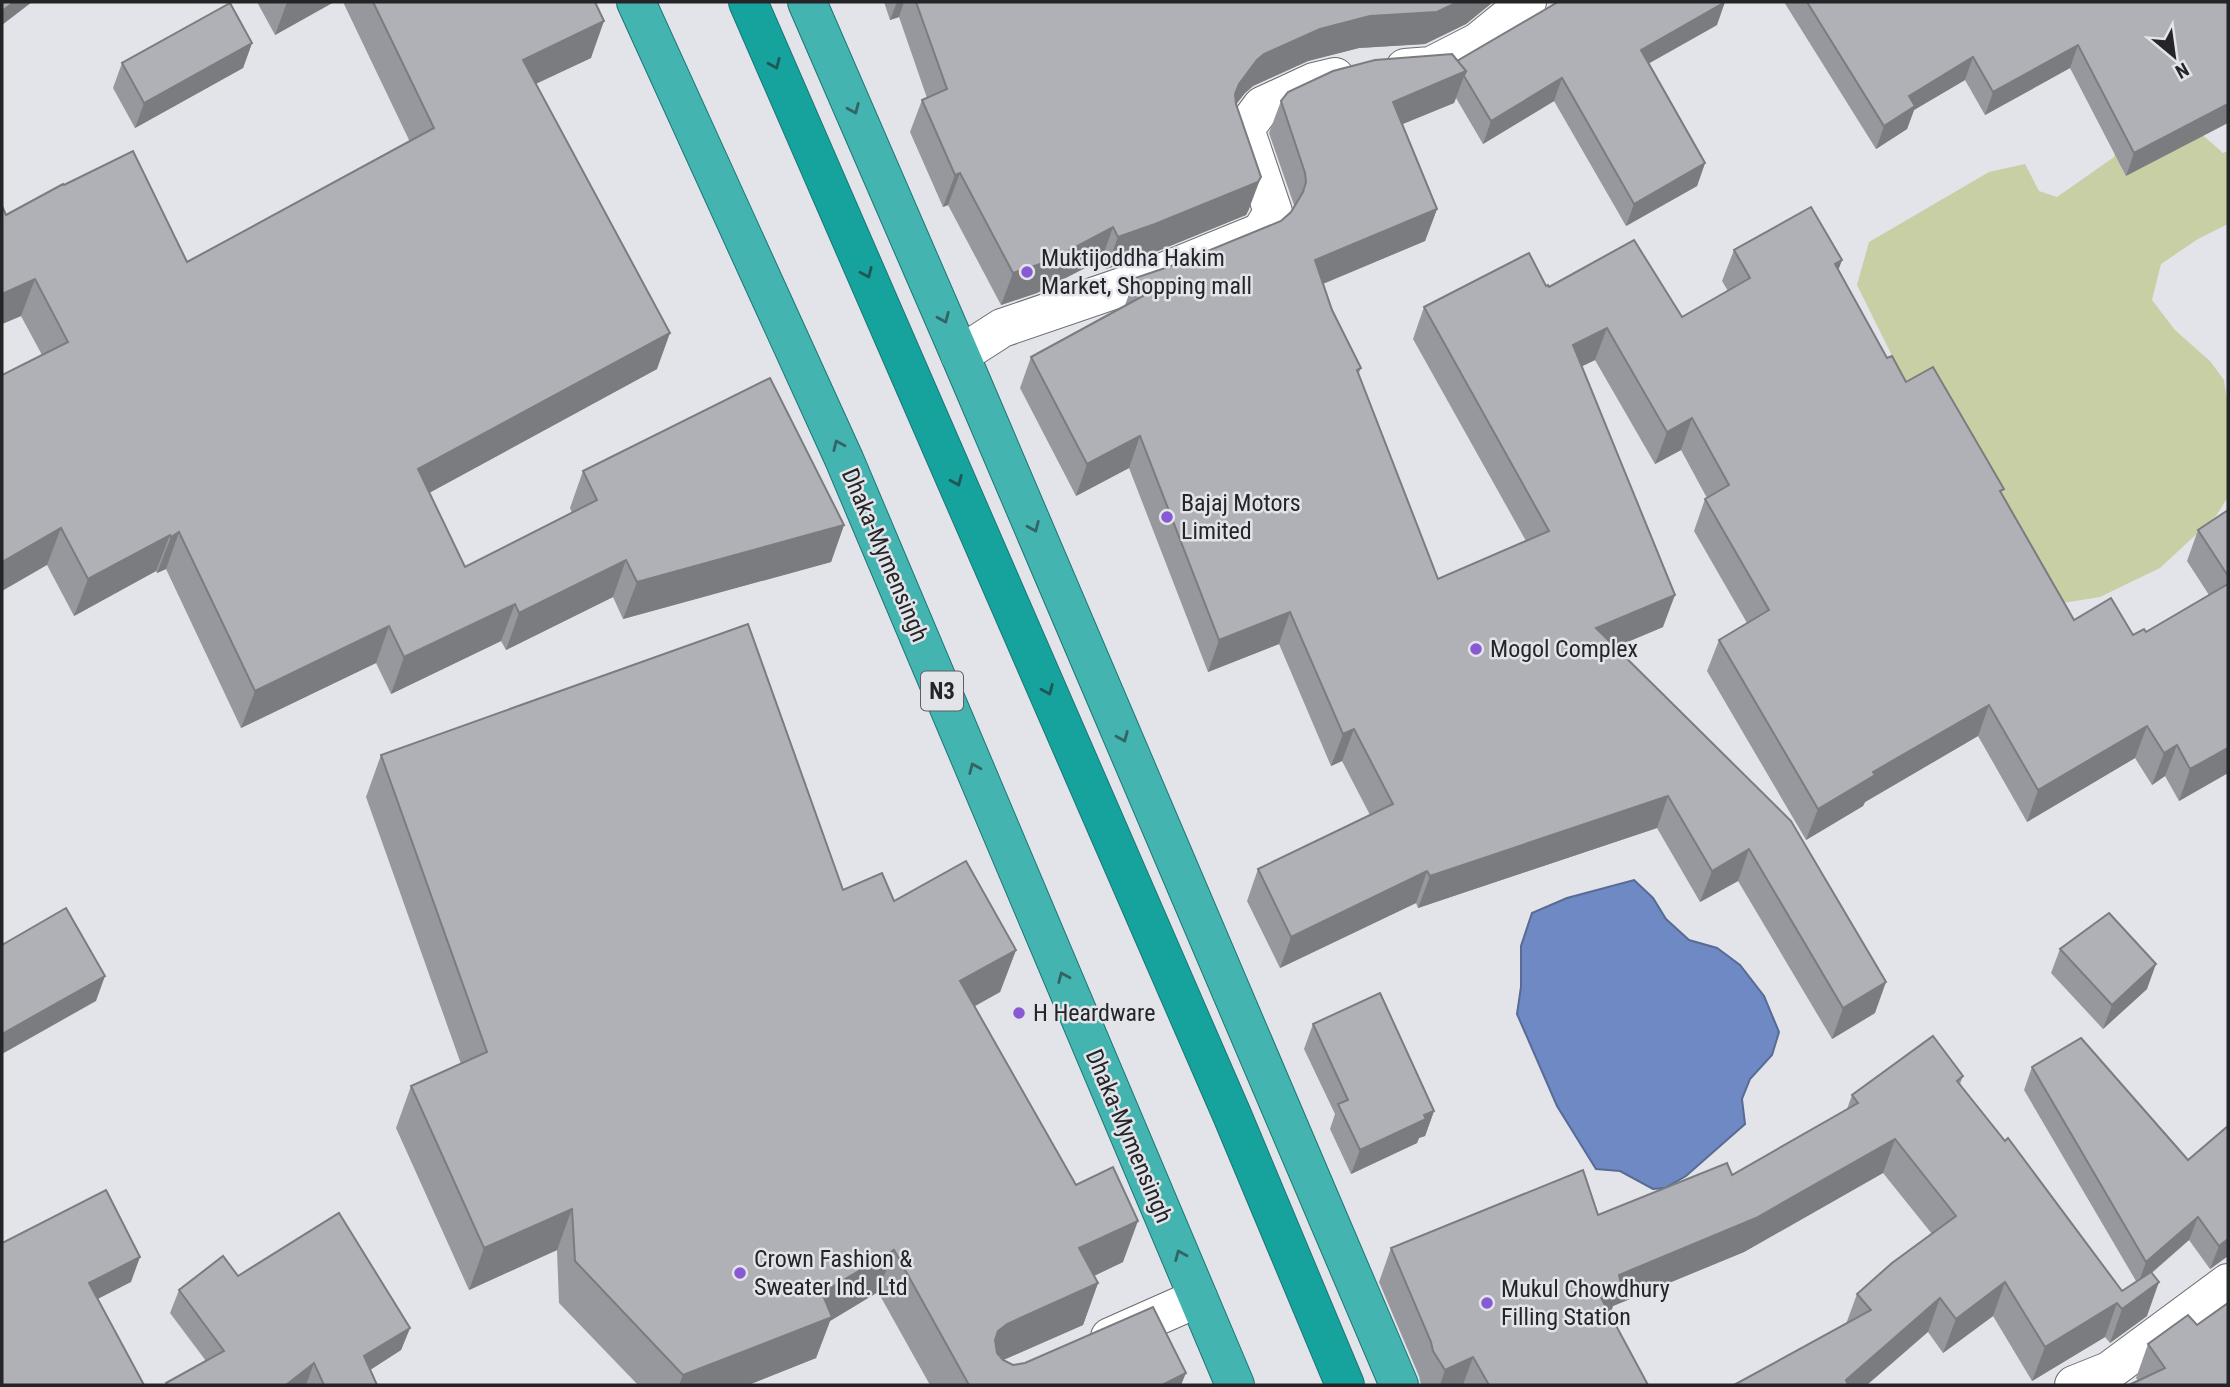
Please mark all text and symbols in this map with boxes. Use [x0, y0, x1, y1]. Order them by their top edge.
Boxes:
north arrow [2139, 21, 2209, 91]
one-way arrow [767, 58, 781, 70]
text: N [2171, 58, 2193, 83]
one-way arrow [845, 103, 859, 115]
place label: Muktijoddha Hakim Market, Shopping mall [1041, 244, 1252, 300]
marker: Muktijoddha Hakim Market, Shopping mall [1019, 264, 1035, 280]
one-way arrow [858, 266, 872, 278]
one-way arrow [936, 311, 950, 323]
one-way arrow [832, 440, 846, 453]
street label: Dhaka-Mymensingh [836, 464, 934, 646]
one-way arrow [949, 475, 963, 487]
place label: Bajaj Motors Limited [1181, 489, 1301, 545]
marker: Bajaj Motors Limited [1159, 509, 1175, 525]
one-way arrow [1025, 521, 1039, 533]
place label: Mogol Complex [1490, 635, 1638, 663]
marker: Mogol Complex [1468, 641, 1484, 657]
road number: N3 [921, 671, 963, 710]
one-way arrow [1040, 683, 1054, 695]
one-way arrow [1115, 729, 1129, 742]
one-way arrow [969, 763, 983, 775]
one-way arrow [1057, 972, 1071, 984]
place label: H Heardware [1033, 999, 1155, 1027]
marker: H Heardware [1011, 1005, 1027, 1021]
street label: Dhaka-Mymensingh [1080, 1045, 1178, 1227]
place label: Crown Fashion & Sweater Ind. Ltd [754, 1245, 912, 1301]
one-way arrow [1174, 1250, 1188, 1262]
marker: Crown Fashion & Sweater Ind. Ltd [732, 1265, 748, 1281]
place label: Mukul Chowdhury Filling Station [1501, 1275, 1670, 1331]
marker: Mukul Chowdhury Filling Station [1479, 1295, 1495, 1311]

